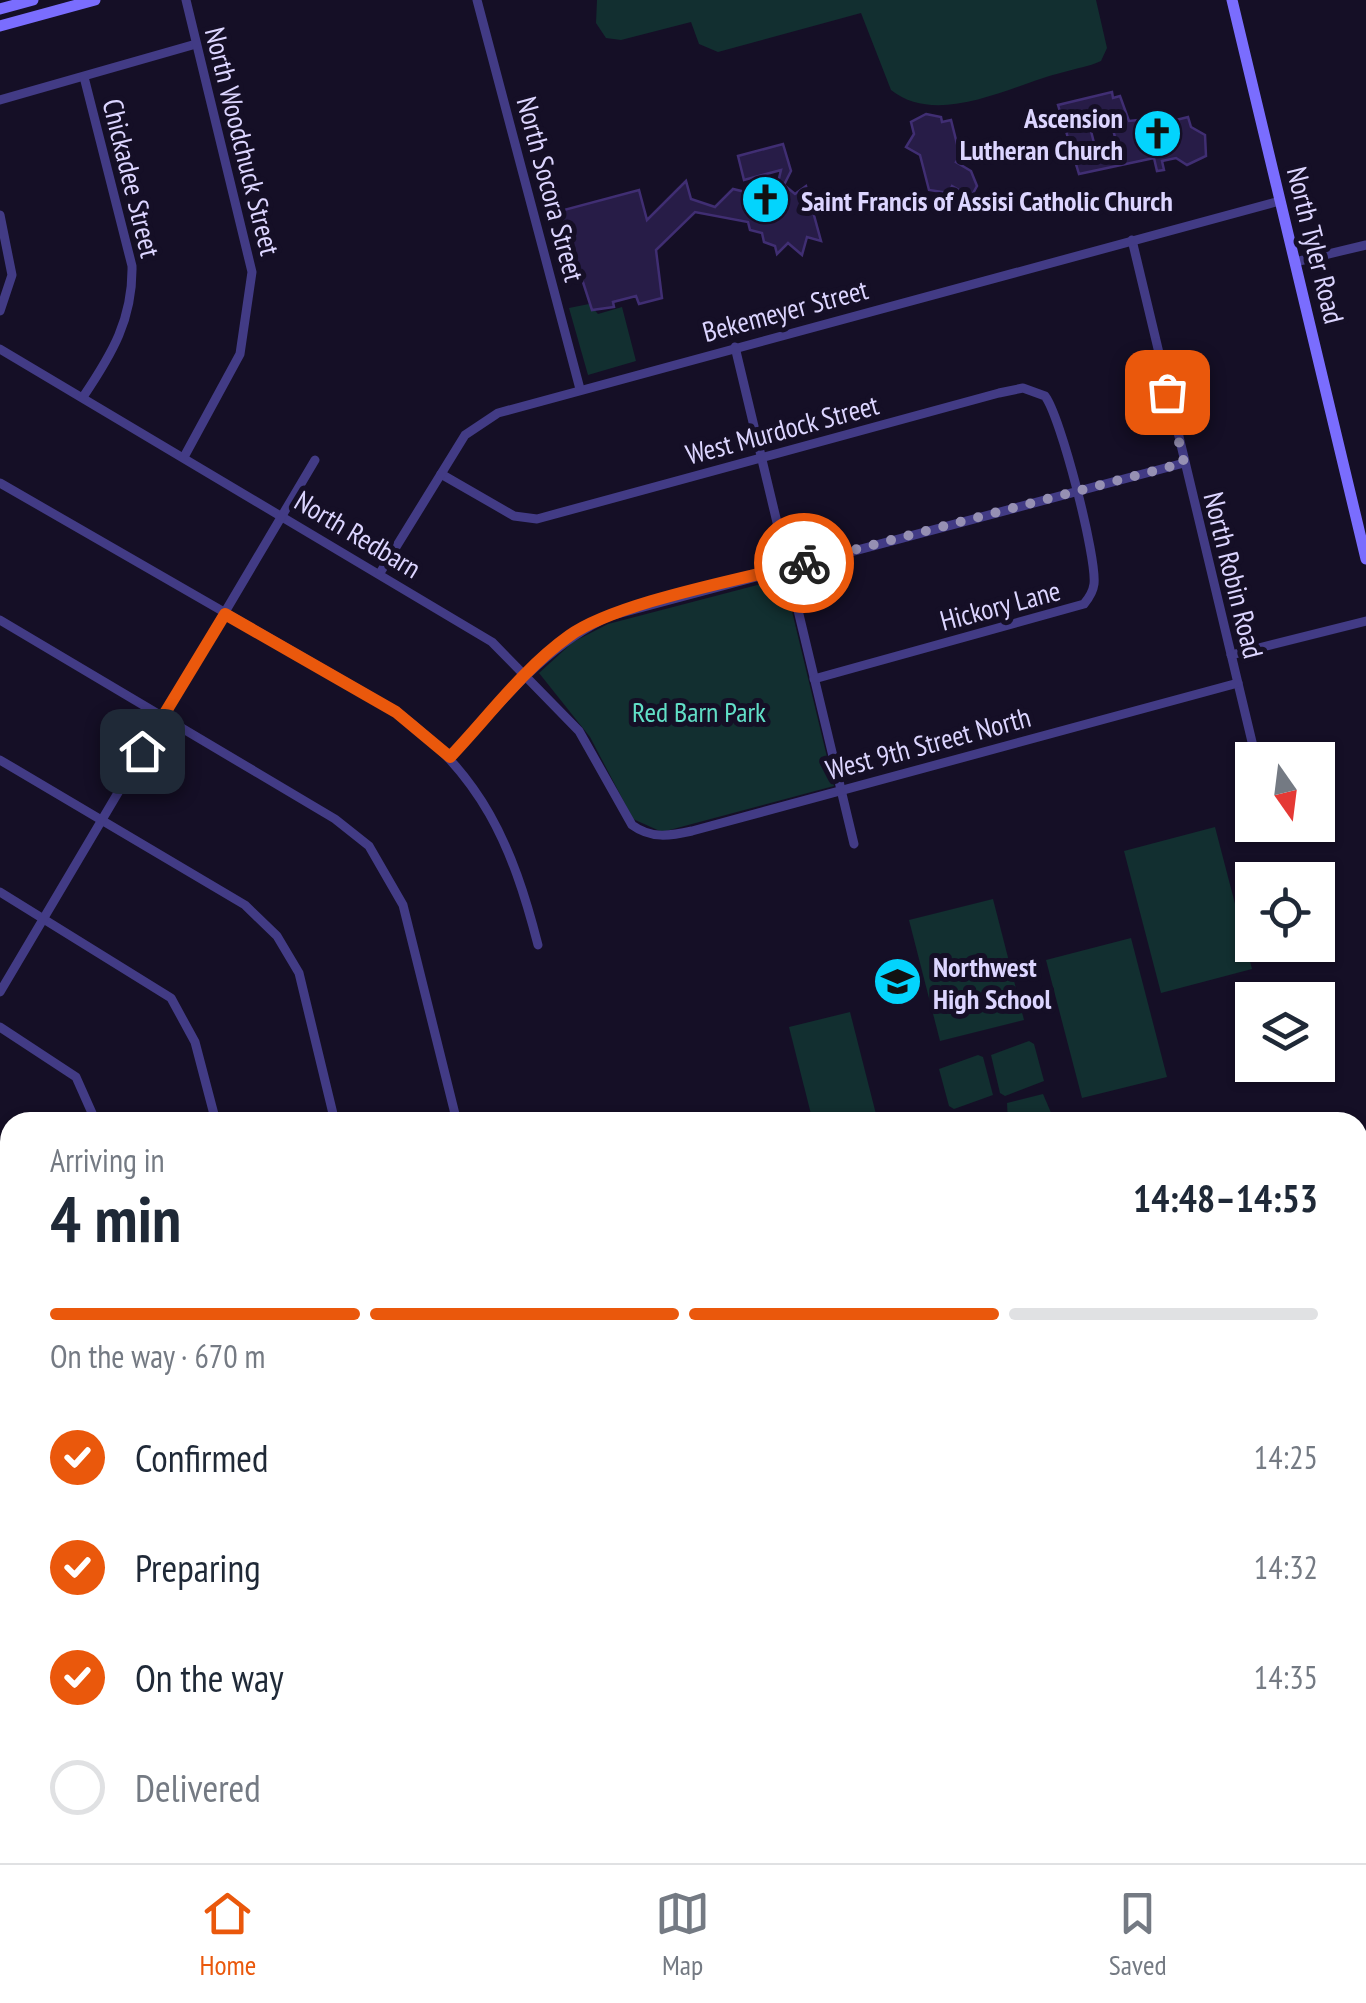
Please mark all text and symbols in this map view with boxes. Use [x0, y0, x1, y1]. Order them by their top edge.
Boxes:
street label: North Woodchuck Street [197, 23, 289, 259]
street label: North Socora Street [509, 92, 594, 286]
street label: Chickadee Street [94, 95, 170, 261]
place label: Ascension Lutheran Church [960, 99, 1123, 168]
church icon: Ascension Lutheran Church [1132, 107, 1184, 159]
street label: North Tyler Road [1279, 163, 1353, 327]
church icon: Saint Francis of Assisi Catholic Church [740, 174, 792, 226]
place label: Saint Francis of Assisi Catholic Church [801, 182, 1173, 219]
street label: Bekemeyer Street [698, 270, 872, 350]
pin [1125, 350, 1210, 435]
icon: bag [1140, 365, 1195, 420]
street label: West Murdock Street [681, 385, 883, 473]
street label: North Redbarn [288, 482, 428, 586]
street label: North Robin Road [1195, 488, 1273, 662]
courier [754, 513, 854, 613]
icon: bike [777, 536, 832, 591]
street label: Hickory Lane [936, 571, 1064, 639]
park label: Red Barn Park [632, 693, 766, 730]
street label: West 9th Street North [822, 698, 1034, 788]
pin [100, 709, 185, 794]
icon: home [115, 724, 170, 779]
north arrow [1235, 742, 1335, 842]
map controls [1235, 742, 1335, 1082]
button: locate [1235, 862, 1335, 962]
place label: Northwest High School [933, 948, 1052, 1017]
school or university icon: Northwest High School [872, 956, 924, 1008]
button: layers [1235, 982, 1335, 1082]
text: Arriving in [50, 1139, 165, 1181]
text: 14:48–14:53 [1133, 1173, 1318, 1222]
text: 4 min [50, 1176, 181, 1260]
text: On the way · 670 m [50, 1335, 265, 1377]
icon: check [50, 1430, 105, 1485]
text: Confirmed [135, 1433, 268, 1482]
text: 14:25 [1254, 1436, 1318, 1478]
icon: check [50, 1540, 105, 1595]
text: Preparing [135, 1543, 261, 1592]
text: 14:32 [1254, 1546, 1318, 1588]
icon: check [50, 1650, 105, 1705]
text: On the way [135, 1653, 283, 1702]
text: 14:35 [1254, 1656, 1318, 1698]
text: Delivered [135, 1763, 261, 1812]
tab: Home [199, 1886, 256, 1983]
tab: Map [655, 1886, 710, 1983]
tab: Saved [1109, 1886, 1167, 1983]

